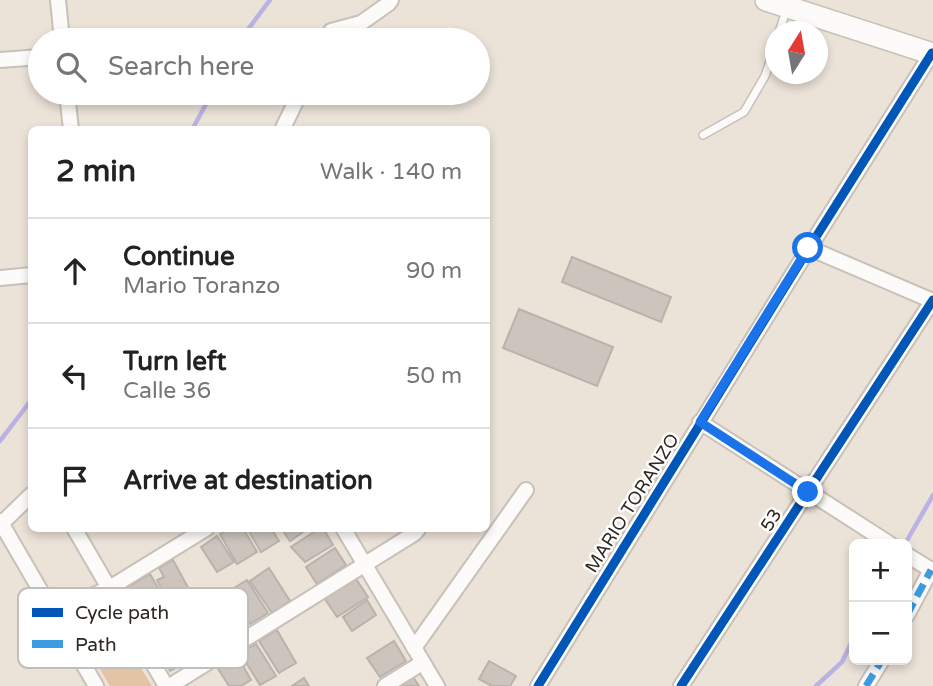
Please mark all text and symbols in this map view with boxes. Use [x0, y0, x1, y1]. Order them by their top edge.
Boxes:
north arrow [765, 21, 828, 84]
search box [28, 28, 490, 105]
icon: search [52, 48, 90, 86]
text: Search here [108, 51, 254, 82]
text: 2 min [56, 153, 136, 190]
text: Walk · 140 m [320, 158, 462, 186]
route start [792, 232, 823, 263]
text: Continue [123, 241, 235, 272]
icon: ahead [56, 252, 94, 290]
text: 90 m [406, 257, 462, 285]
text: Mario Toranzo [123, 272, 280, 300]
text: Turn left [123, 346, 226, 377]
icon: left [56, 357, 94, 395]
text: 50 m [406, 362, 462, 390]
text: Calle 36 [123, 377, 211, 405]
street label: MARIO TORANZO [580, 429, 684, 577]
icon: arrive [56, 462, 94, 500]
text: Arrive at destination [123, 465, 373, 496]
route end [792, 476, 823, 507]
street label: 53 [756, 505, 786, 535]
map controls [849, 539, 912, 665]
button: + [849, 539, 912, 602]
legend [18, 588, 248, 668]
text: Cycle path [75, 602, 169, 624]
button: − [849, 602, 912, 665]
text: Path [75, 634, 117, 656]

